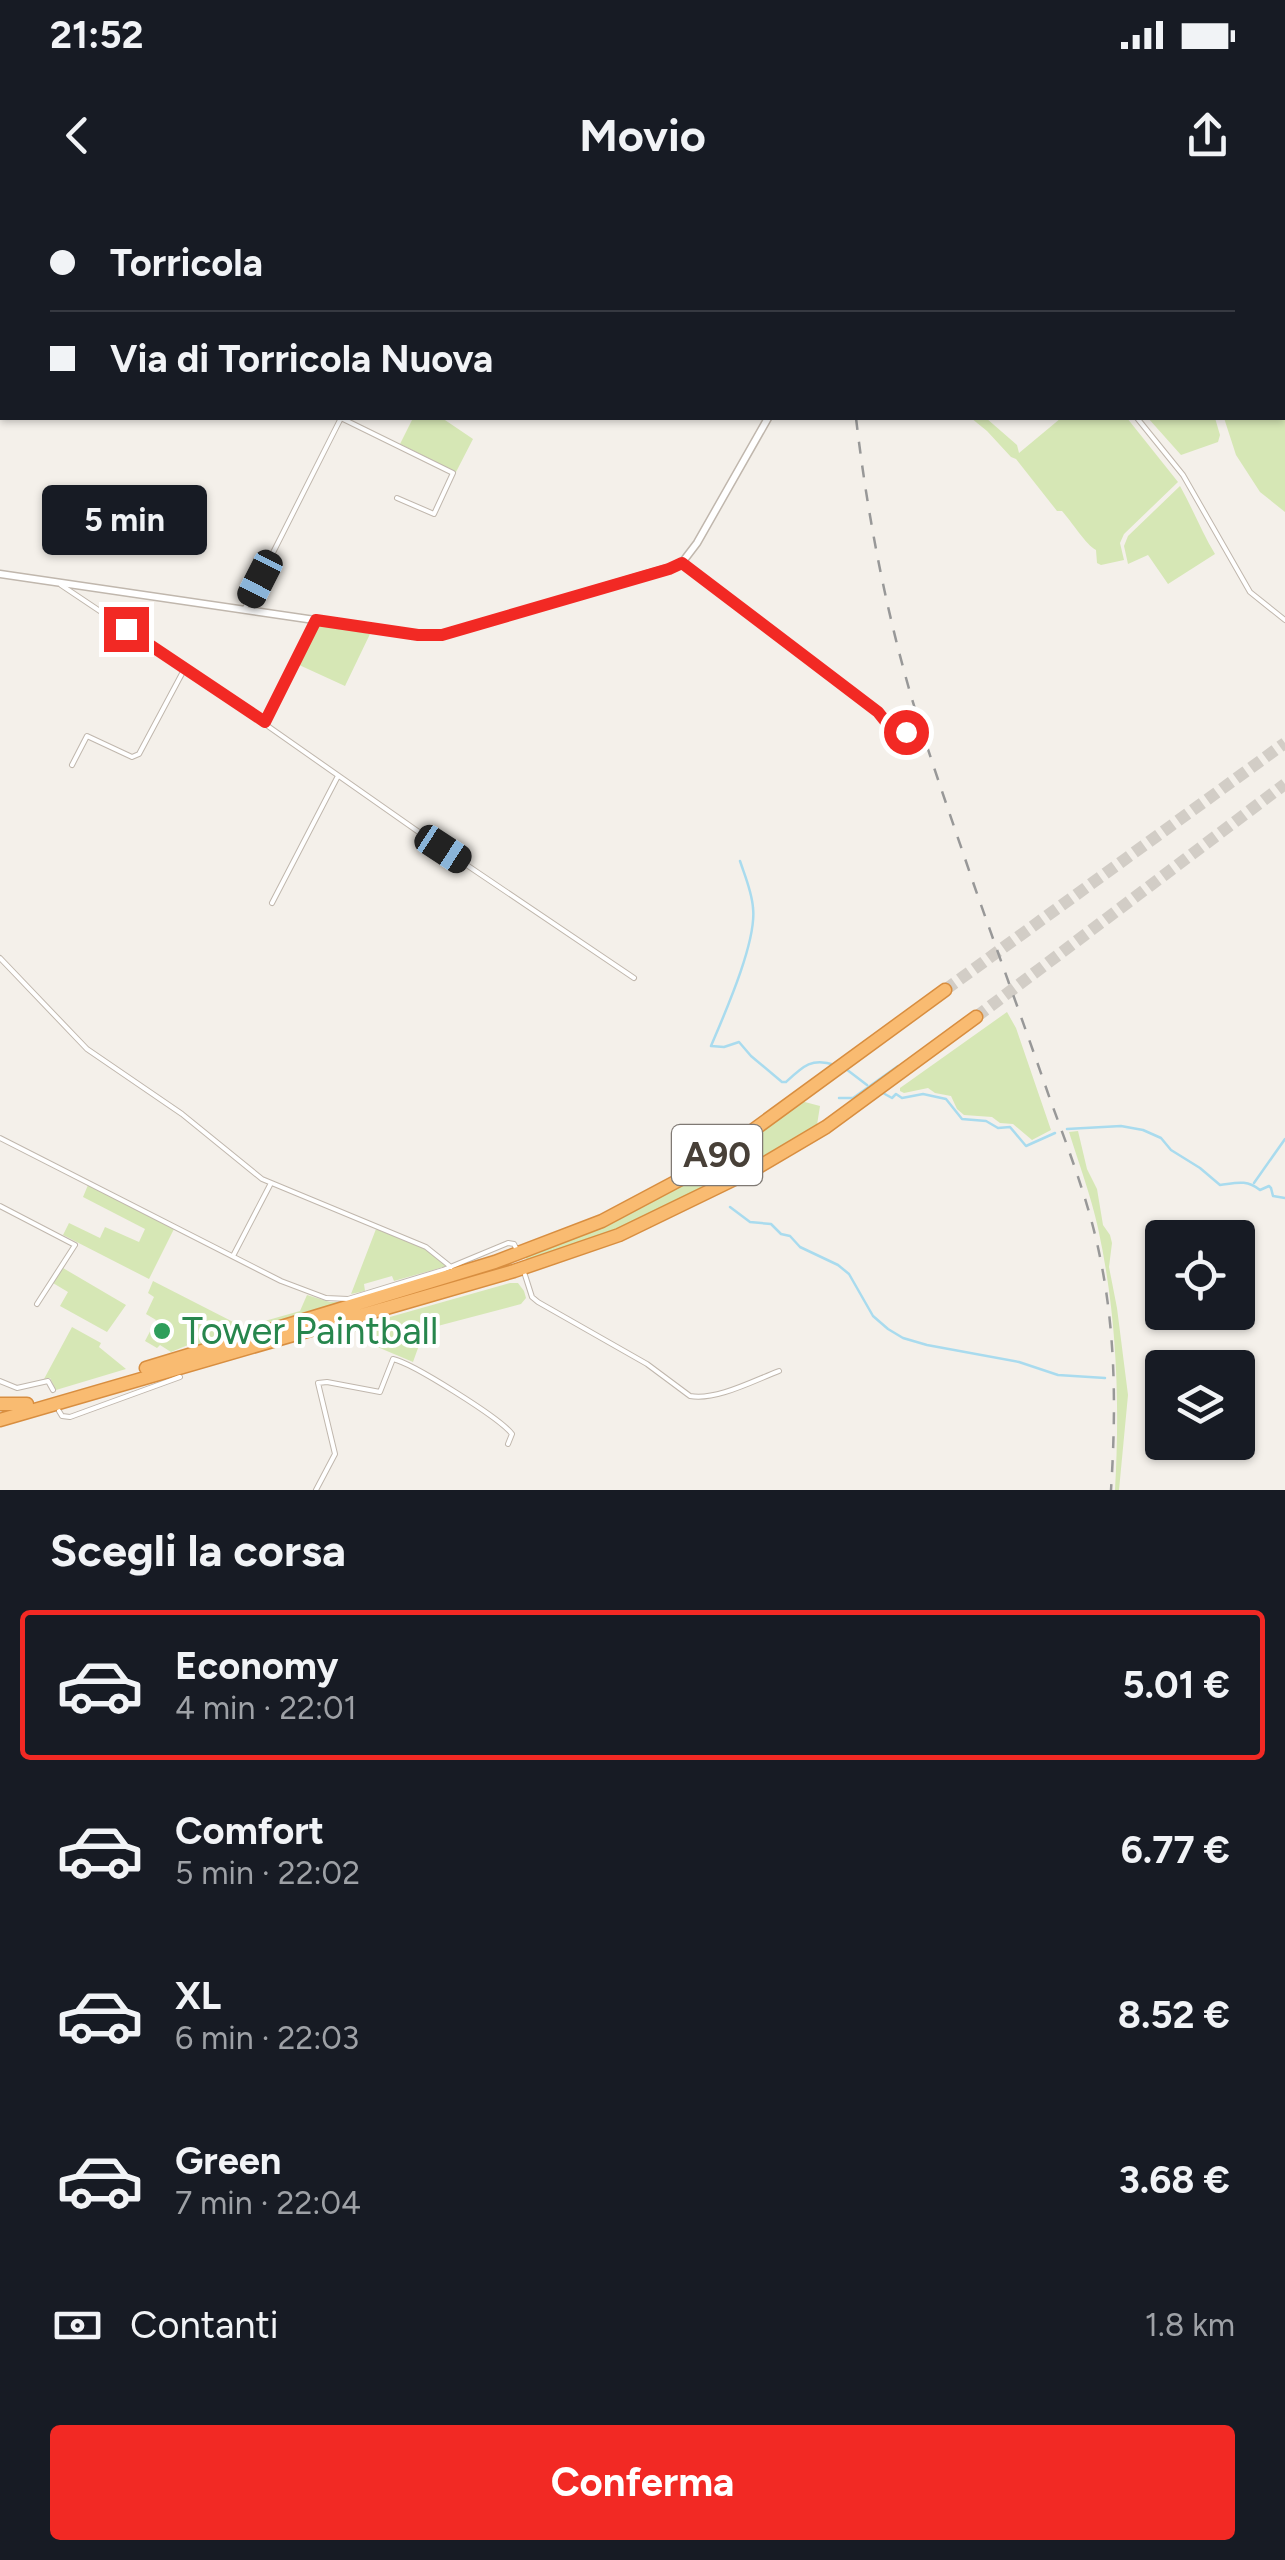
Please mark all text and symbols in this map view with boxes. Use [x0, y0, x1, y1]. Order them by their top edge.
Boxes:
text: 21:52 [50, 12, 144, 58]
icon: back [50, 108, 105, 163]
text: Movio [579, 108, 706, 162]
icon: share [1180, 108, 1235, 163]
text: Torricola [110, 240, 263, 286]
text: Via di Torricola Nuova [110, 336, 493, 382]
callout: 5 min [44, 484, 208, 554]
text: 5 min [84, 501, 165, 539]
car [233, 545, 287, 613]
route end [104, 607, 149, 652]
route start [884, 710, 929, 755]
car [410, 820, 476, 878]
road number: A90 [672, 1125, 762, 1185]
map controls [1145, 1220, 1255, 1460]
button: locate [1145, 1220, 1255, 1330]
place label: Tower Paintball [182, 1308, 438, 1354]
marker: Tower Paintball [151, 1320, 173, 1342]
button: layers [1145, 1350, 1255, 1460]
text: Scegli la corsa [50, 1523, 346, 1577]
icon: car [55, 1640, 145, 1730]
text: Economy [175, 1643, 338, 1689]
text: 5.01 € [1122, 1662, 1230, 1708]
text: 4 min · 22:01 [175, 1689, 357, 1727]
icon: car [55, 1805, 145, 1895]
text: Comfort [175, 1808, 324, 1854]
text: 6.77 € [1121, 1827, 1230, 1873]
text: 5 min · 22:02 [175, 1854, 360, 1892]
icon: car [55, 1970, 145, 2060]
text: XL [175, 1973, 221, 2019]
text: 8.52 € [1118, 1992, 1230, 2038]
text: 6 min · 22:03 [175, 2019, 359, 2057]
icon: car [55, 2135, 145, 2225]
text: Green [175, 2138, 281, 2184]
text: 3.68 € [1119, 2157, 1230, 2203]
text: 7 min · 22:04 [175, 2184, 361, 2222]
icon: cash [50, 2298, 105, 2353]
text: Contanti [130, 2302, 279, 2348]
text: 1.8 km [1145, 2306, 1235, 2344]
button: Conferma [50, 2425, 1235, 2540]

